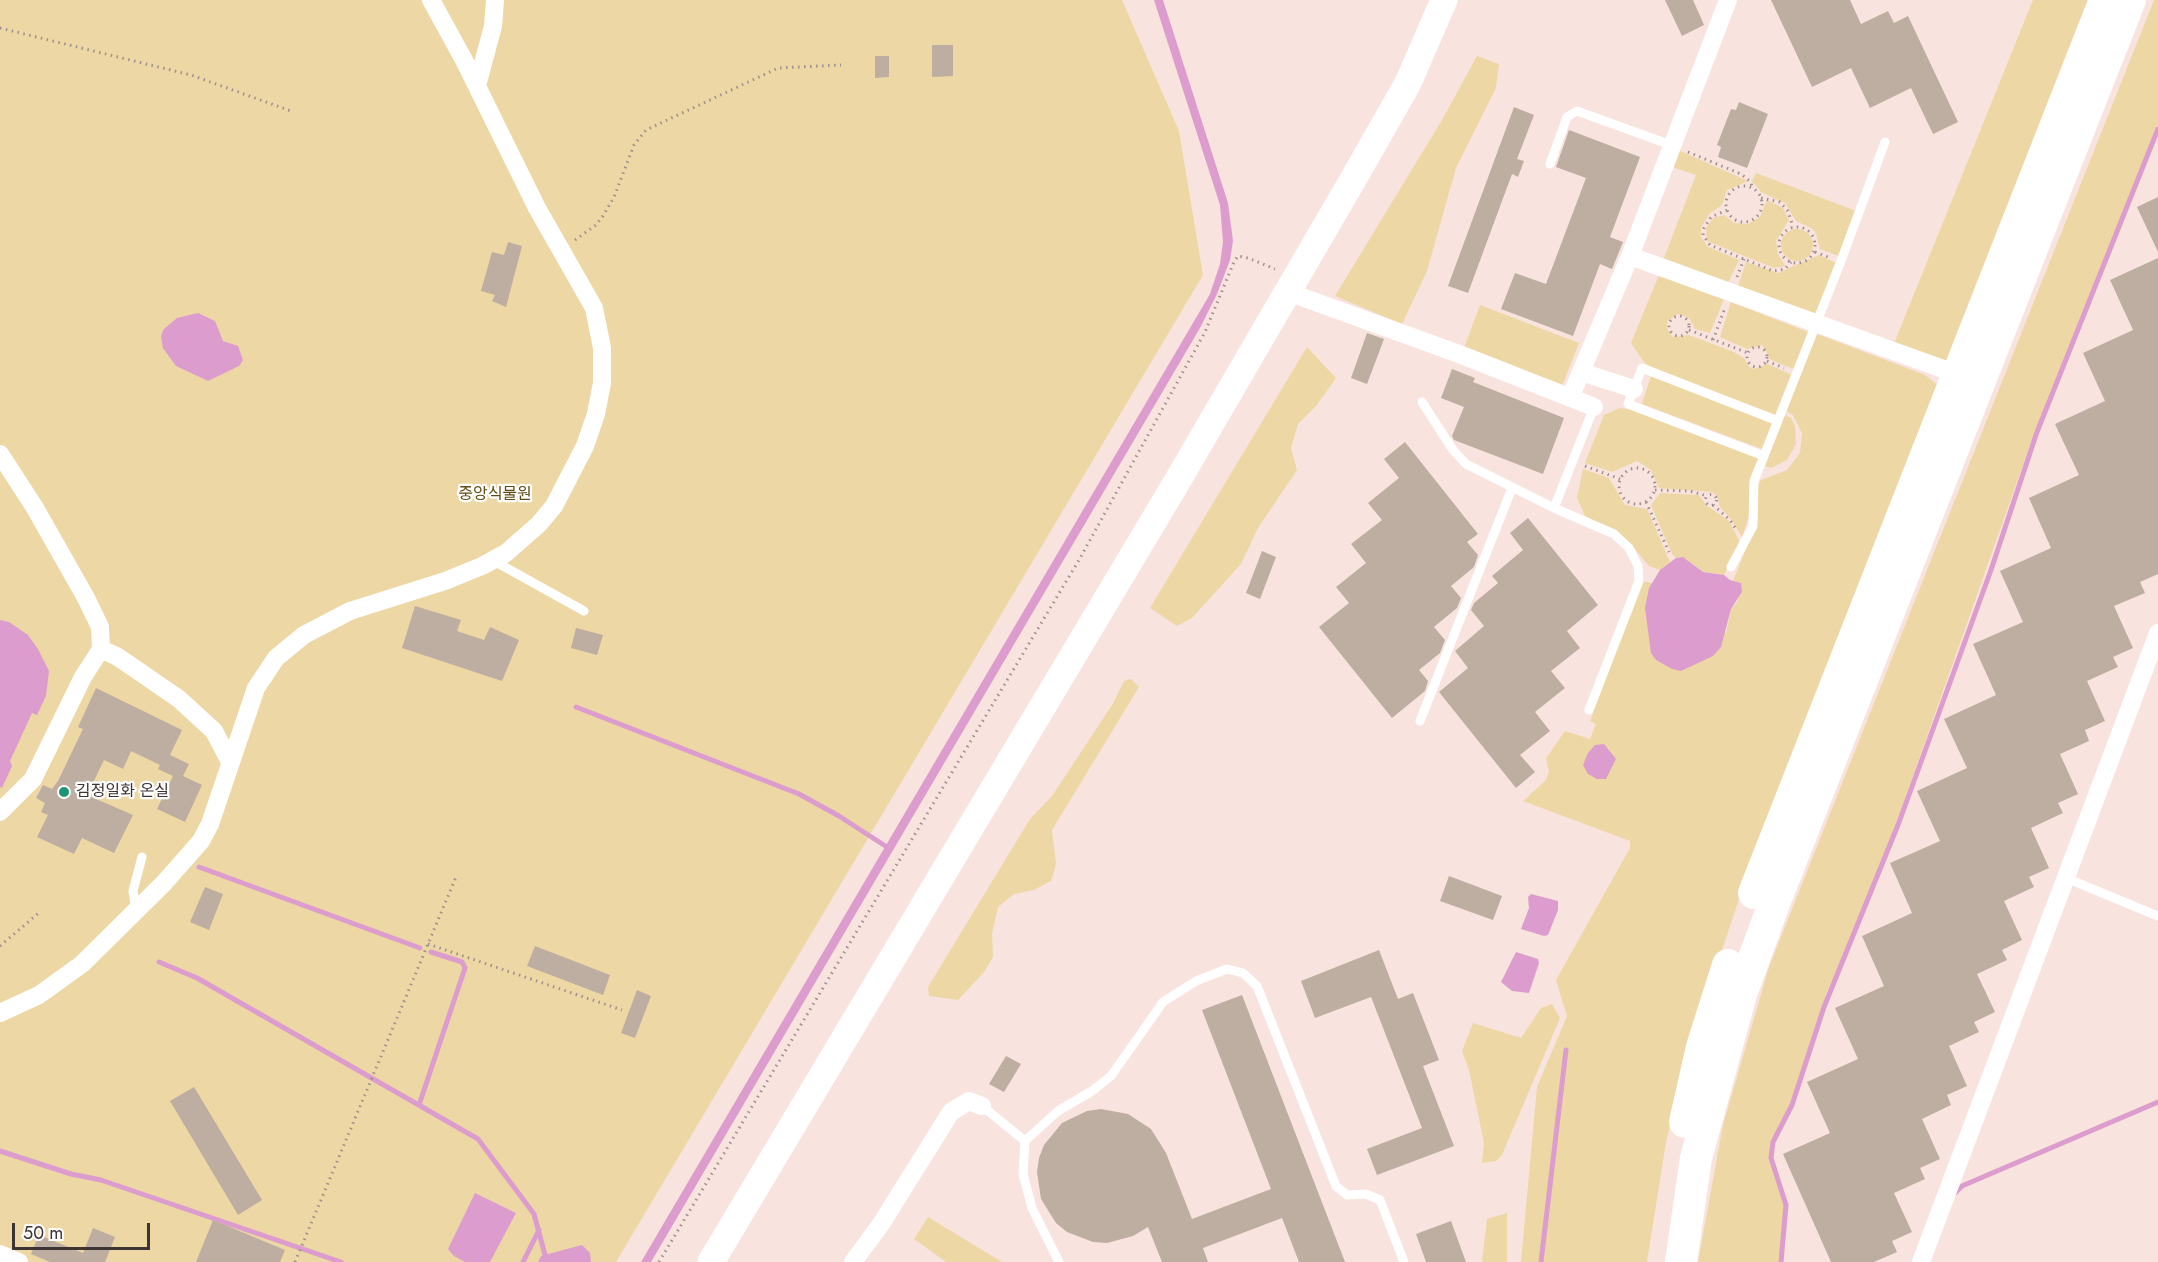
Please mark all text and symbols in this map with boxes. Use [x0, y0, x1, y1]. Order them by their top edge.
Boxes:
park label: 중앙식물원 [458, 485, 532, 505]
place label: 김정일화 온실 [76, 782, 169, 802]
marker: 김정일화 온실 [57, 785, 71, 799]
scale bar [15, 1211, 153, 1249]
text: 50 m [23, 1220, 63, 1246]

